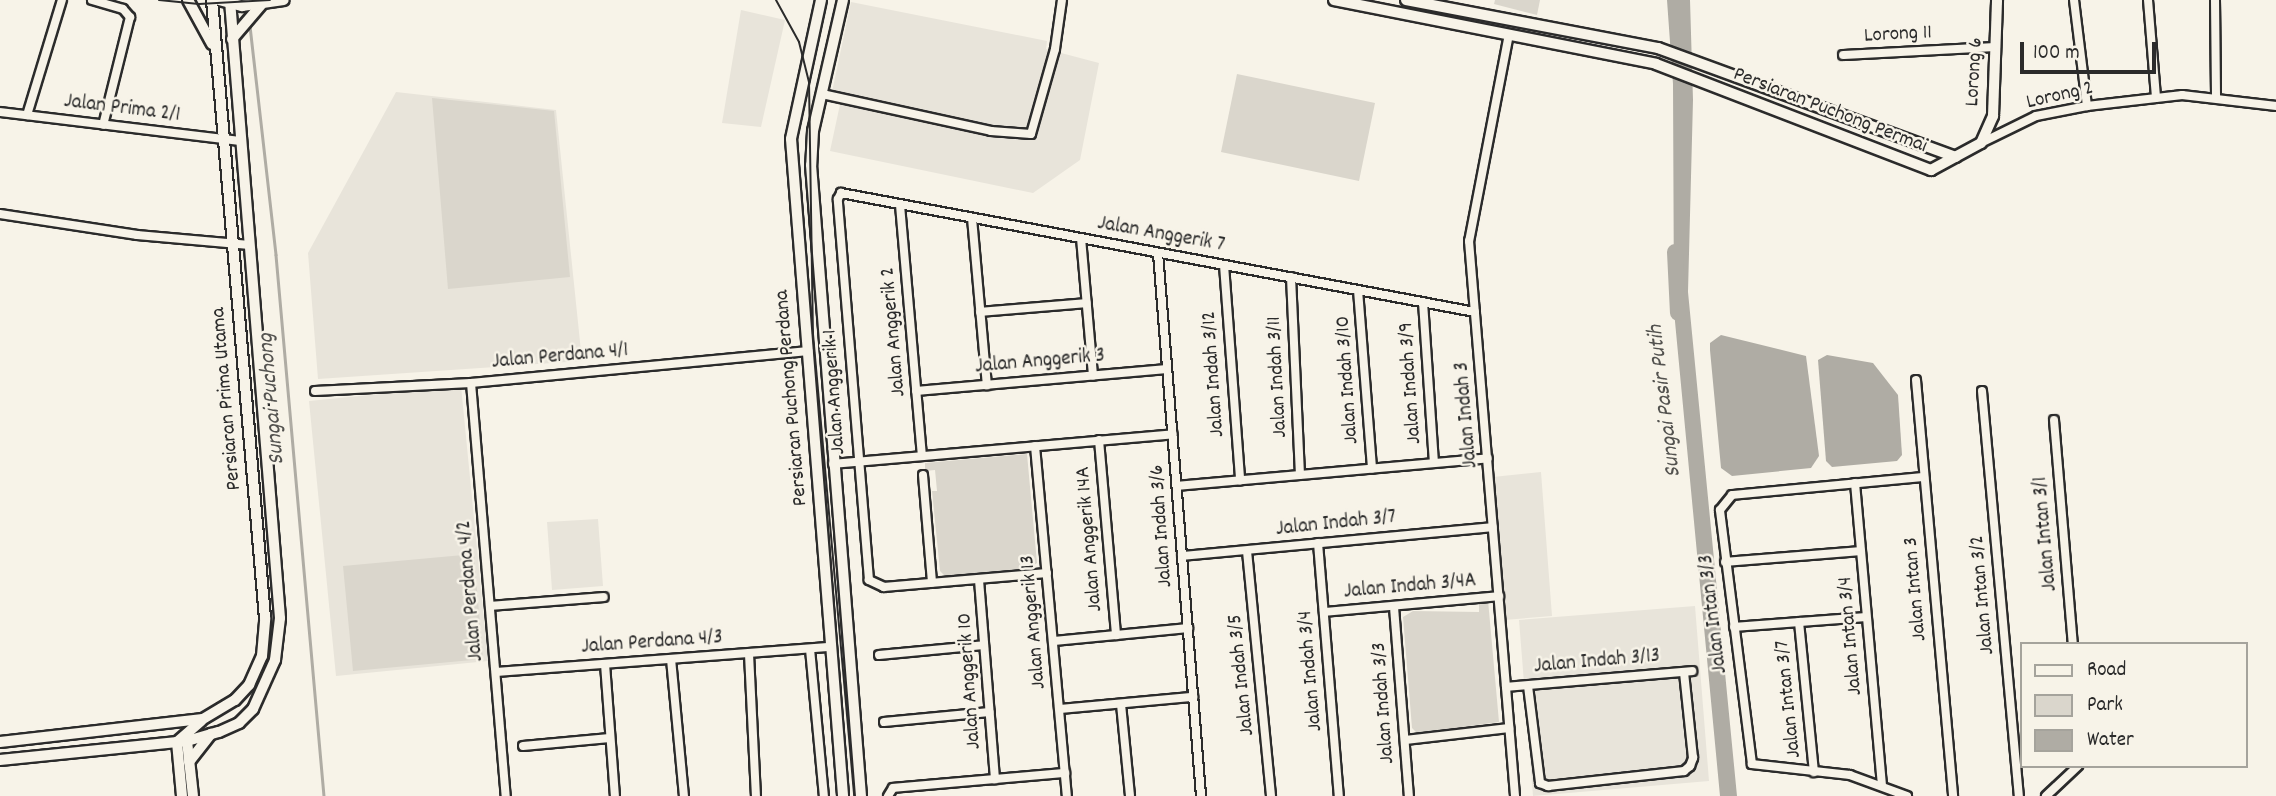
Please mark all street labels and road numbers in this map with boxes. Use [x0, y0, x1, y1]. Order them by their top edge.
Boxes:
street label: Lorong 11 [1863, 21, 1933, 49]
street label: Lorong 6 [1961, 37, 1989, 107]
street label: Persiaran Puchong Permai [1729, 62, 1931, 160]
street label: Lorong 2 [2024, 76, 2096, 116]
street label: Jalan Prima 2/1 [62, 89, 182, 129]
street label: Jalan Anggerik 7 [1095, 211, 1227, 259]
street label: Jalan Anggerik 2 [876, 266, 912, 398]
street label: Persiaran Puchong Perdana [770, 289, 814, 507]
street label: Persiaran Prima Utama [206, 307, 248, 491]
street label: Jalan Indah 3/12 [1197, 310, 1231, 438]
street label: Jalan Indah 3/10 [1331, 315, 1365, 445]
street label: Jalan Indah 3/11 [1262, 316, 1294, 438]
street label: Jalan Indah 3/9 [1394, 321, 1428, 445]
street label: Jalan Anggerik 1 [818, 329, 852, 455]
street label: Jalan Perdana 4/1 [491, 338, 629, 376]
street label: Jalan Anggerik 3 [974, 344, 1106, 380]
street label: Jalan Indah 3 [1450, 361, 1484, 469]
street label: Jalan Indah 3/6 [1145, 464, 1179, 588]
street label: Jalan Anggerik 14A [1071, 465, 1109, 613]
street label: Jalan Intan 3/1 [2028, 476, 2064, 592]
street label: Jalan Indah 3/7 [1275, 505, 1397, 543]
street label: Jalan Perdana 4/2 [452, 519, 490, 663]
street label: Jalan Intan 3/2 [1965, 534, 2001, 656]
street label: Jalan Intan 3 [1899, 536, 1933, 642]
street label: Jalan Intan 3/3 [1694, 553, 1734, 675]
street label: Jalan Anggerik 13 [1016, 554, 1052, 690]
street label: Jalan Indah 3/4A [1343, 569, 1477, 605]
street label: Jalan Intan 3/4 [1833, 576, 1869, 696]
street label: Jalan Indah 3/4 [1293, 610, 1329, 732]
street label: Jalan Anggerik 10 [953, 612, 987, 750]
street label: Jalan Indah 3/5 [1223, 613, 1261, 737]
street label: Jalan Perdana 4/3 [581, 625, 723, 661]
street label: Jalan Intan 3/7 [1770, 639, 1808, 759]
street label: Jalan Indah 3/3 [1367, 641, 1401, 765]
street label: Jalan Indah 3/13 [1533, 644, 1661, 680]

